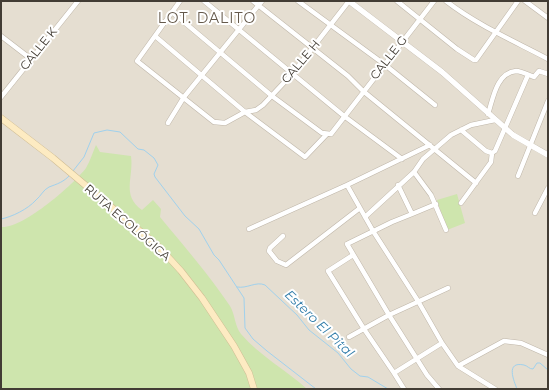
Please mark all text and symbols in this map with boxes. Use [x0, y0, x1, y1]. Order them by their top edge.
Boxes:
district label: LOT. DALITO [158, 11, 256, 27]
street label: CALLE K [17, 25, 61, 73]
street label: CALLE G [367, 33, 411, 83]
street label: CALLE H [279, 37, 323, 87]
street label: RUTA ECOLÓGICA [81, 182, 173, 264]
water label: Estero El Pital [281, 287, 357, 361]

